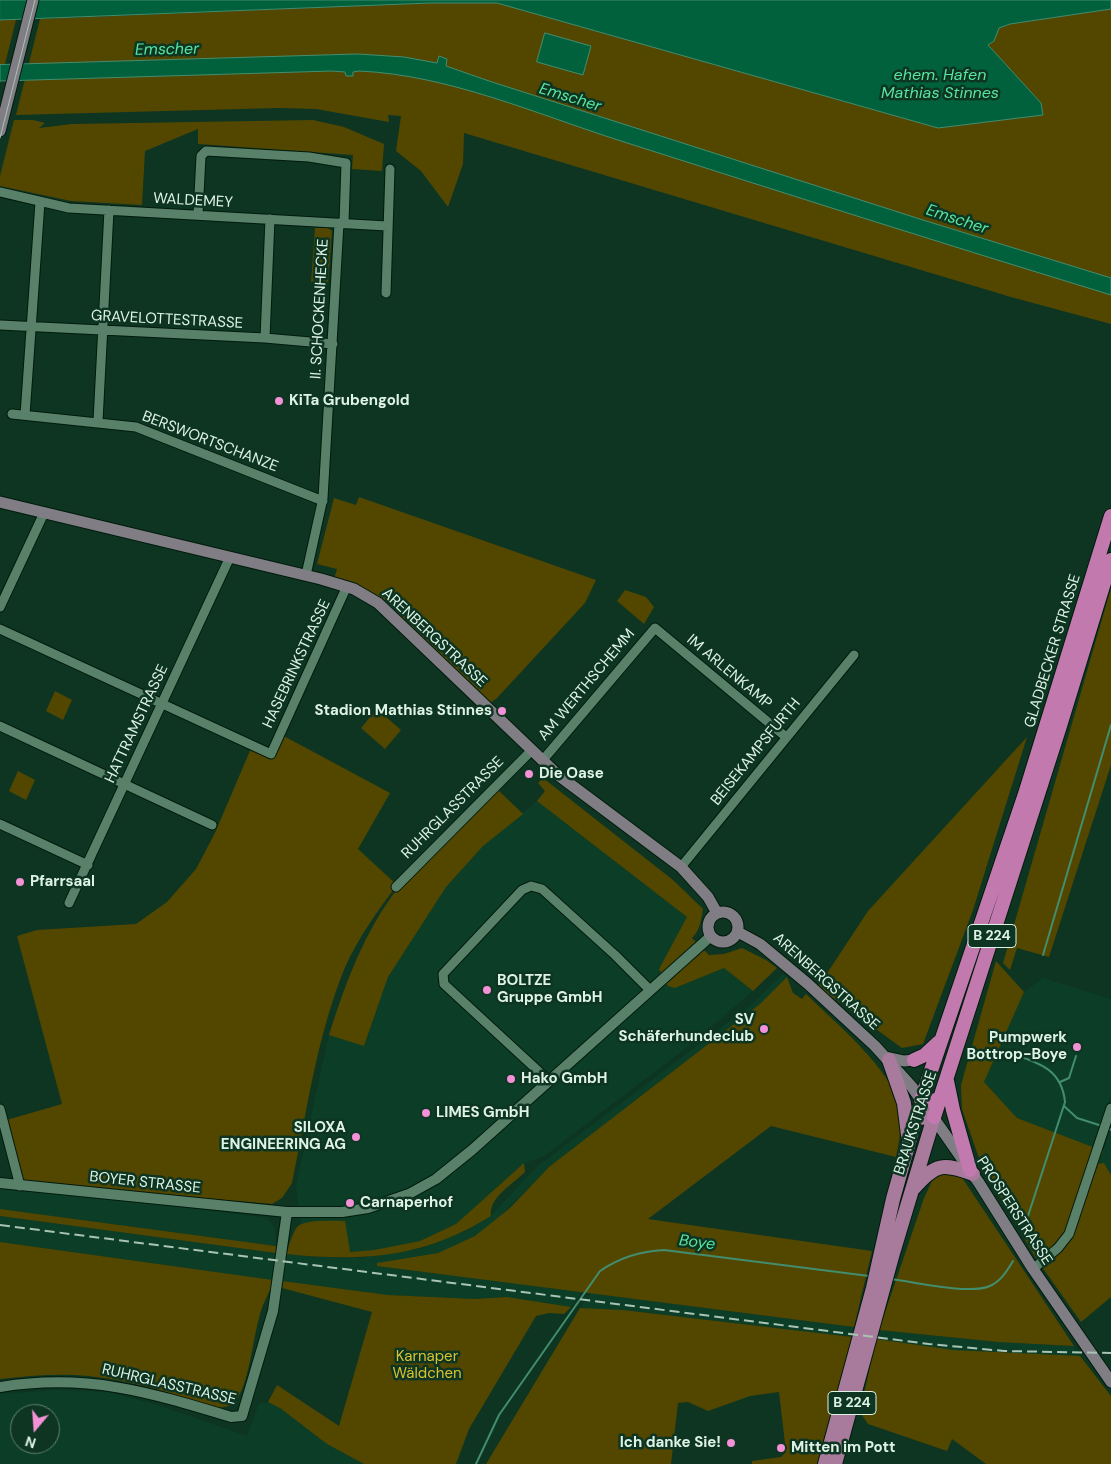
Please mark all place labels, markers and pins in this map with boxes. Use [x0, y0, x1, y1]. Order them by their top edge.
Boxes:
place label: KiTa Grubengold [289, 392, 410, 410]
marker: KiTa Grubengold [273, 395, 285, 407]
place label: Stadion Mathias Stinnes [314, 702, 492, 720]
marker: Stadion Mathias Stinnes [496, 705, 508, 717]
place label: Die Oase [539, 765, 604, 783]
marker: Die Oase [523, 768, 535, 780]
place label: Pfarrsaal [30, 873, 95, 891]
marker: Pfarrsaal [14, 876, 26, 888]
place label: BOLTZE Gruppe GmbH [497, 972, 603, 1007]
marker: BOLTZE Gruppe GmbH [481, 984, 493, 996]
place label: SV Schäferhundeclub [619, 1011, 754, 1046]
marker: SV Schäferhundeclub [758, 1023, 770, 1035]
place label: Pumpwerk Bottrop-Boye [966, 1029, 1067, 1064]
marker: Pumpwerk Bottrop-Boye [1071, 1041, 1083, 1053]
place label: Hako GmbH [521, 1070, 608, 1088]
marker: Hako GmbH [505, 1073, 517, 1085]
place label: LIMES GmbH [436, 1104, 529, 1122]
marker: LIMES GmbH [420, 1107, 432, 1119]
place label: SILOXA ENGINEERING AG [221, 1119, 346, 1154]
marker: SILOXA ENGINEERING AG [350, 1131, 362, 1143]
place label: Carnaperhof [360, 1194, 453, 1212]
marker: Carnaperhof [344, 1197, 356, 1209]
place label: Ich danke Sie! [620, 1434, 721, 1452]
marker: Ich danke Sie! [725, 1437, 737, 1449]
place label: Mitten im Pott [791, 1439, 895, 1457]
marker: Mitten im Pott [775, 1442, 787, 1454]

